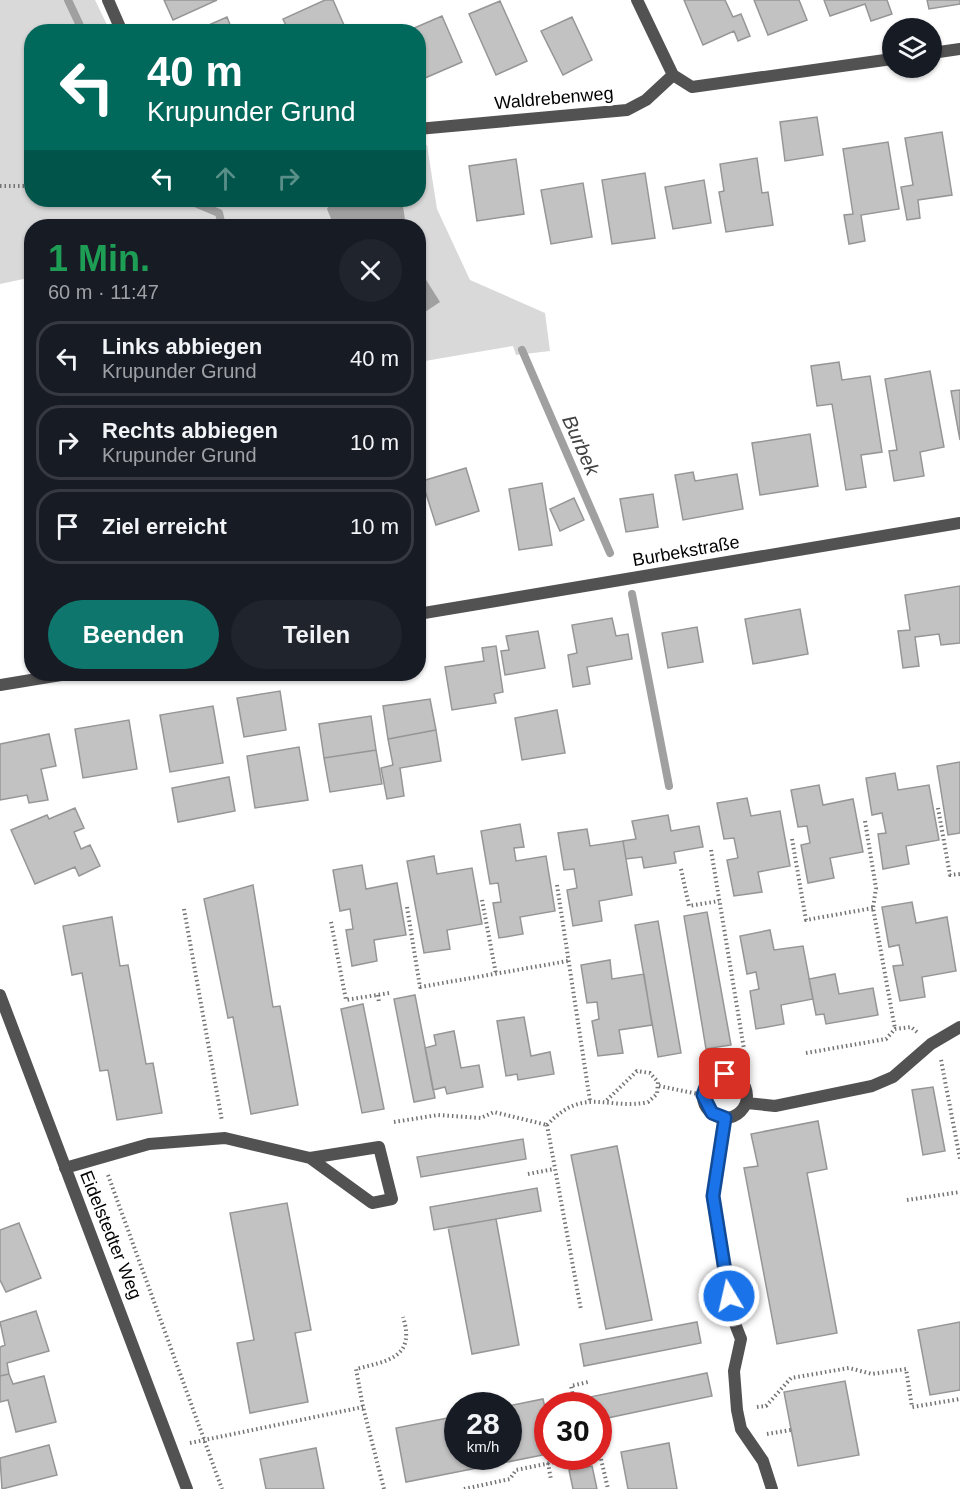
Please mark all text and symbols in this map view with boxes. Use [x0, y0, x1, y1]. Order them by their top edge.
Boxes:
map controls [882, 18, 942, 78]
button: layers [882, 18, 942, 78]
icon: left [48, 48, 126, 126]
text: 40 m [147, 48, 243, 95]
street label: Waldrebenweg [494, 83, 614, 113]
text: Krupunder Grund [147, 97, 356, 127]
icon: left [146, 162, 179, 195]
icon: ahead [209, 162, 242, 195]
icon: right [272, 162, 305, 195]
text: 1 Min. [48, 238, 150, 279]
button: close [339, 239, 402, 302]
text: 60 m · 11:47 [48, 281, 159, 303]
text: Links abbiegen [102, 334, 262, 359]
icon: left [51, 342, 84, 375]
text: 40 m [350, 346, 399, 371]
text: Krupunder Grund [102, 360, 257, 382]
water label: Burbek [558, 412, 604, 479]
text: Rechts abbiegen [102, 418, 278, 443]
icon: right [51, 426, 84, 459]
text: 10 m [350, 430, 399, 455]
text: Krupunder Grund [102, 444, 257, 466]
icon: arrive [51, 510, 84, 543]
text: Ziel erreicht [102, 514, 227, 539]
text: 10 m [350, 514, 399, 539]
street label: Burbekstraße [631, 532, 741, 570]
button: Beenden [48, 600, 219, 669]
button: Teilen [231, 600, 402, 669]
pin [699, 1048, 750, 1099]
icon: arrive [708, 1057, 741, 1090]
street label: Eidelstedter Weg [76, 1168, 146, 1302]
position arrow [697, 1264, 761, 1328]
speed limit sign: 30 [534, 1392, 612, 1470]
text: 28 [466, 1407, 500, 1440]
text: km/h [467, 1438, 499, 1455]

